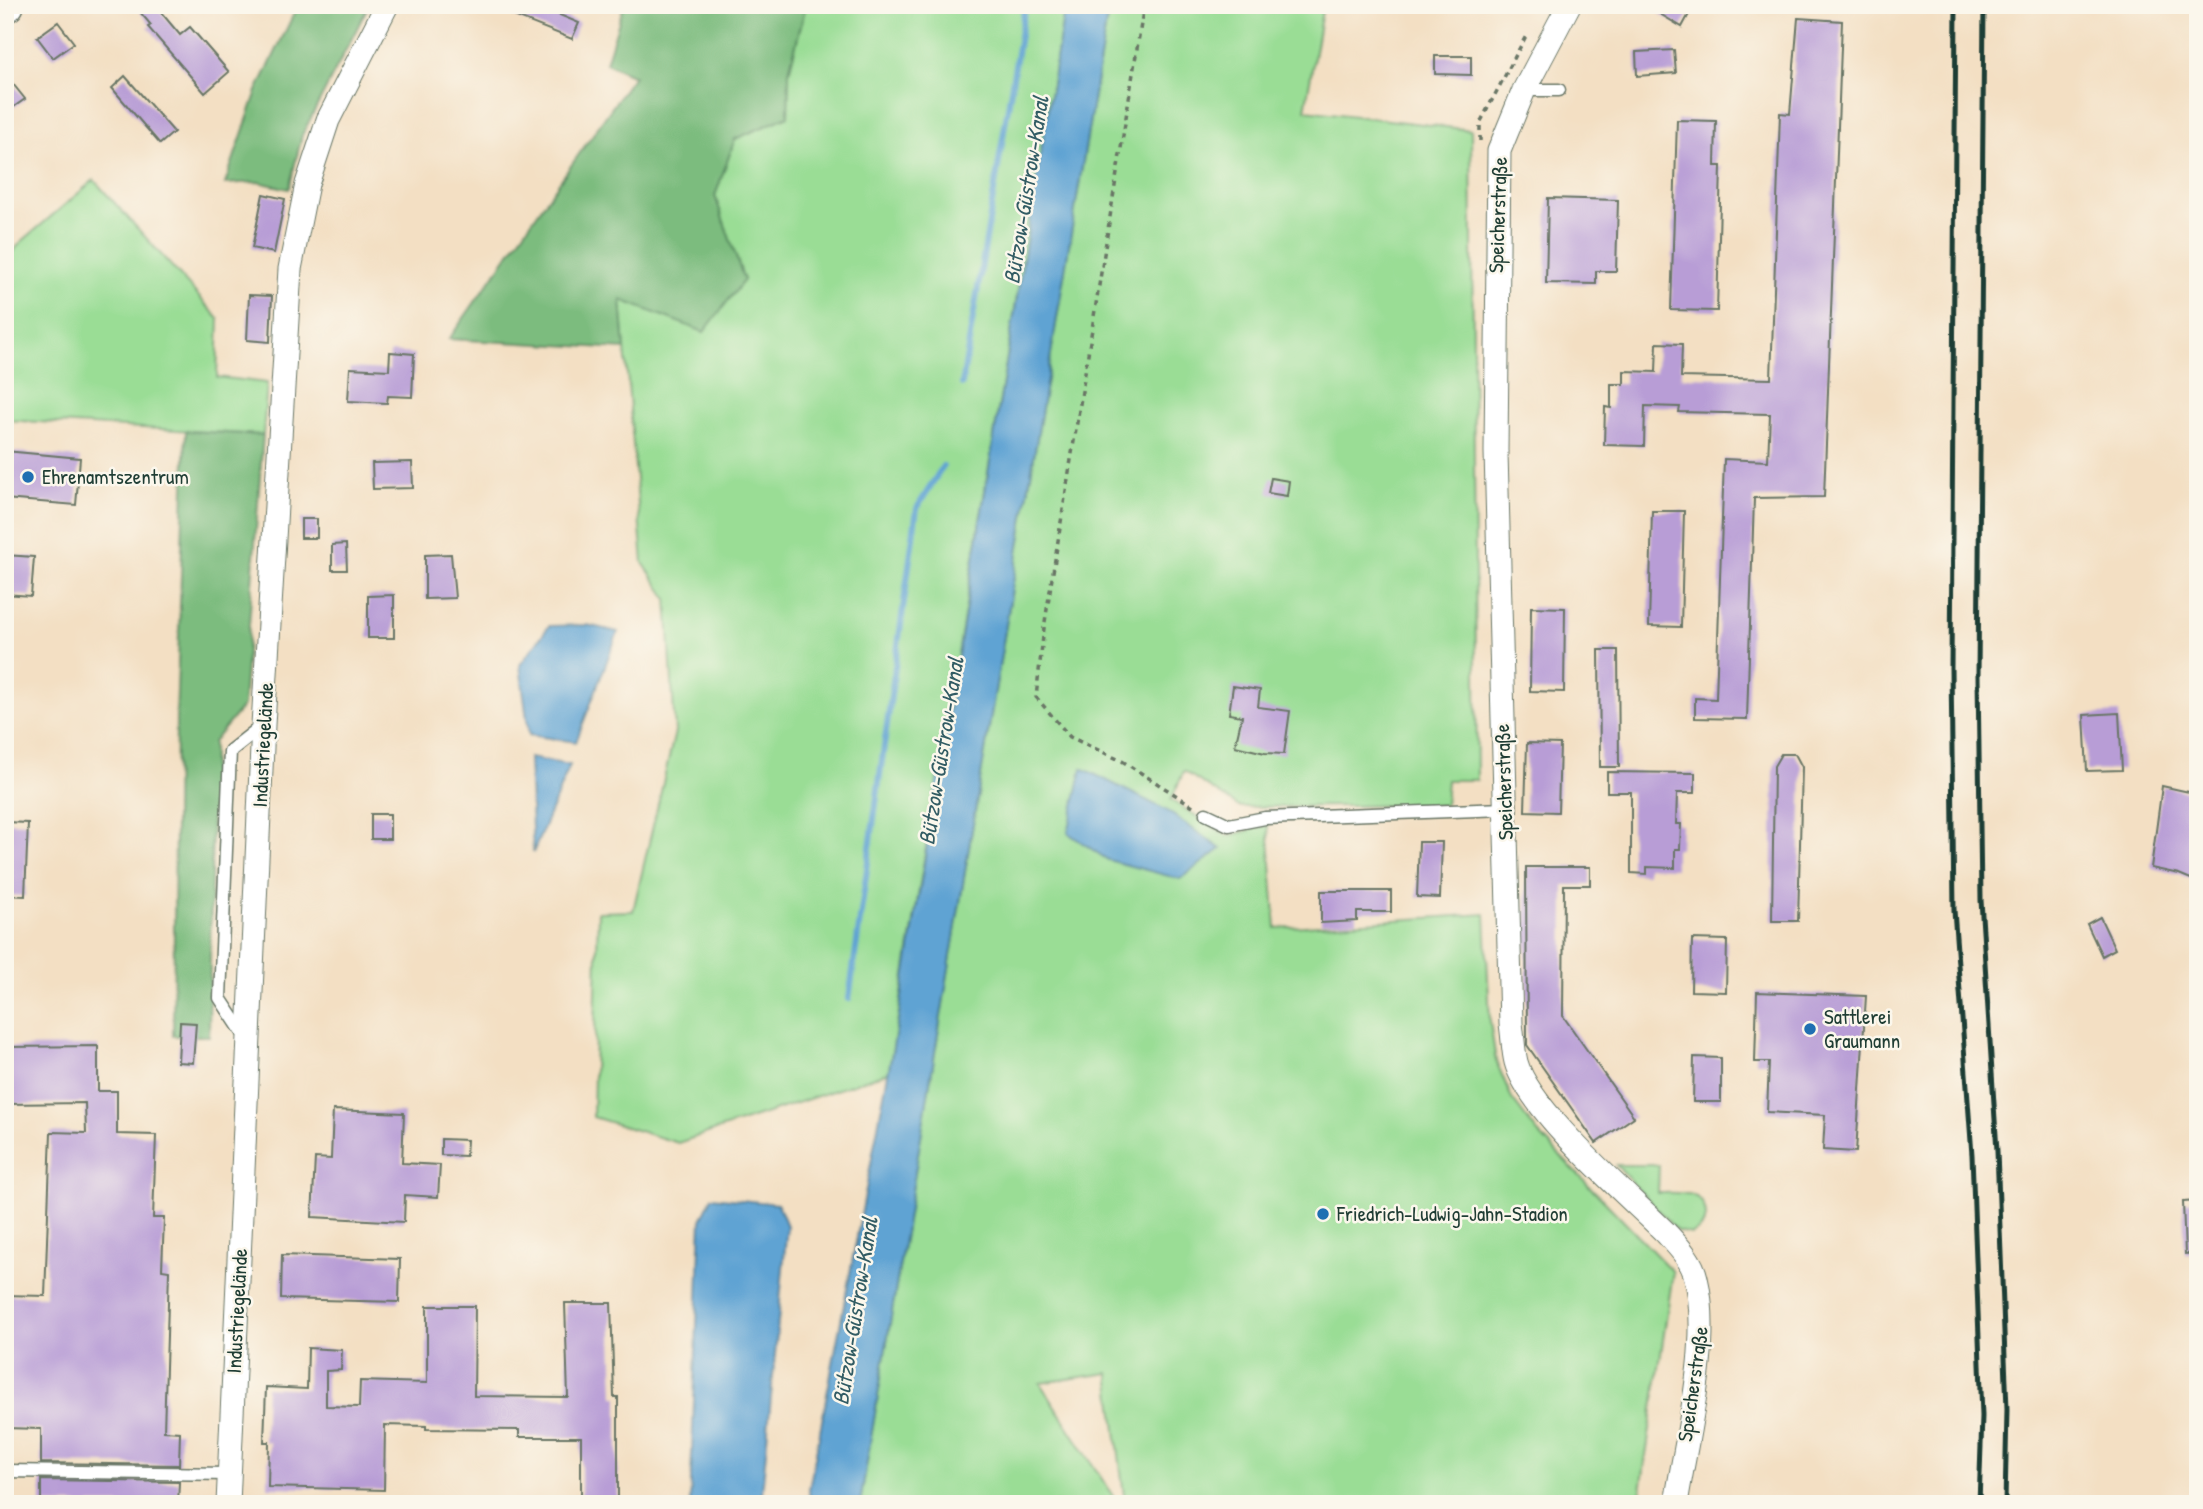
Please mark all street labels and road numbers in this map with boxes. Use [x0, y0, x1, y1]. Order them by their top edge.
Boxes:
street label: Speicherstraße [1481, 156, 1514, 274]
street label: Industriegelände [245, 682, 280, 808]
street label: Speicherstraße [1487, 723, 1520, 841]
street label: Industriegelände [219, 1248, 254, 1374]
street label: Speicherstraße [1670, 1324, 1715, 1443]

